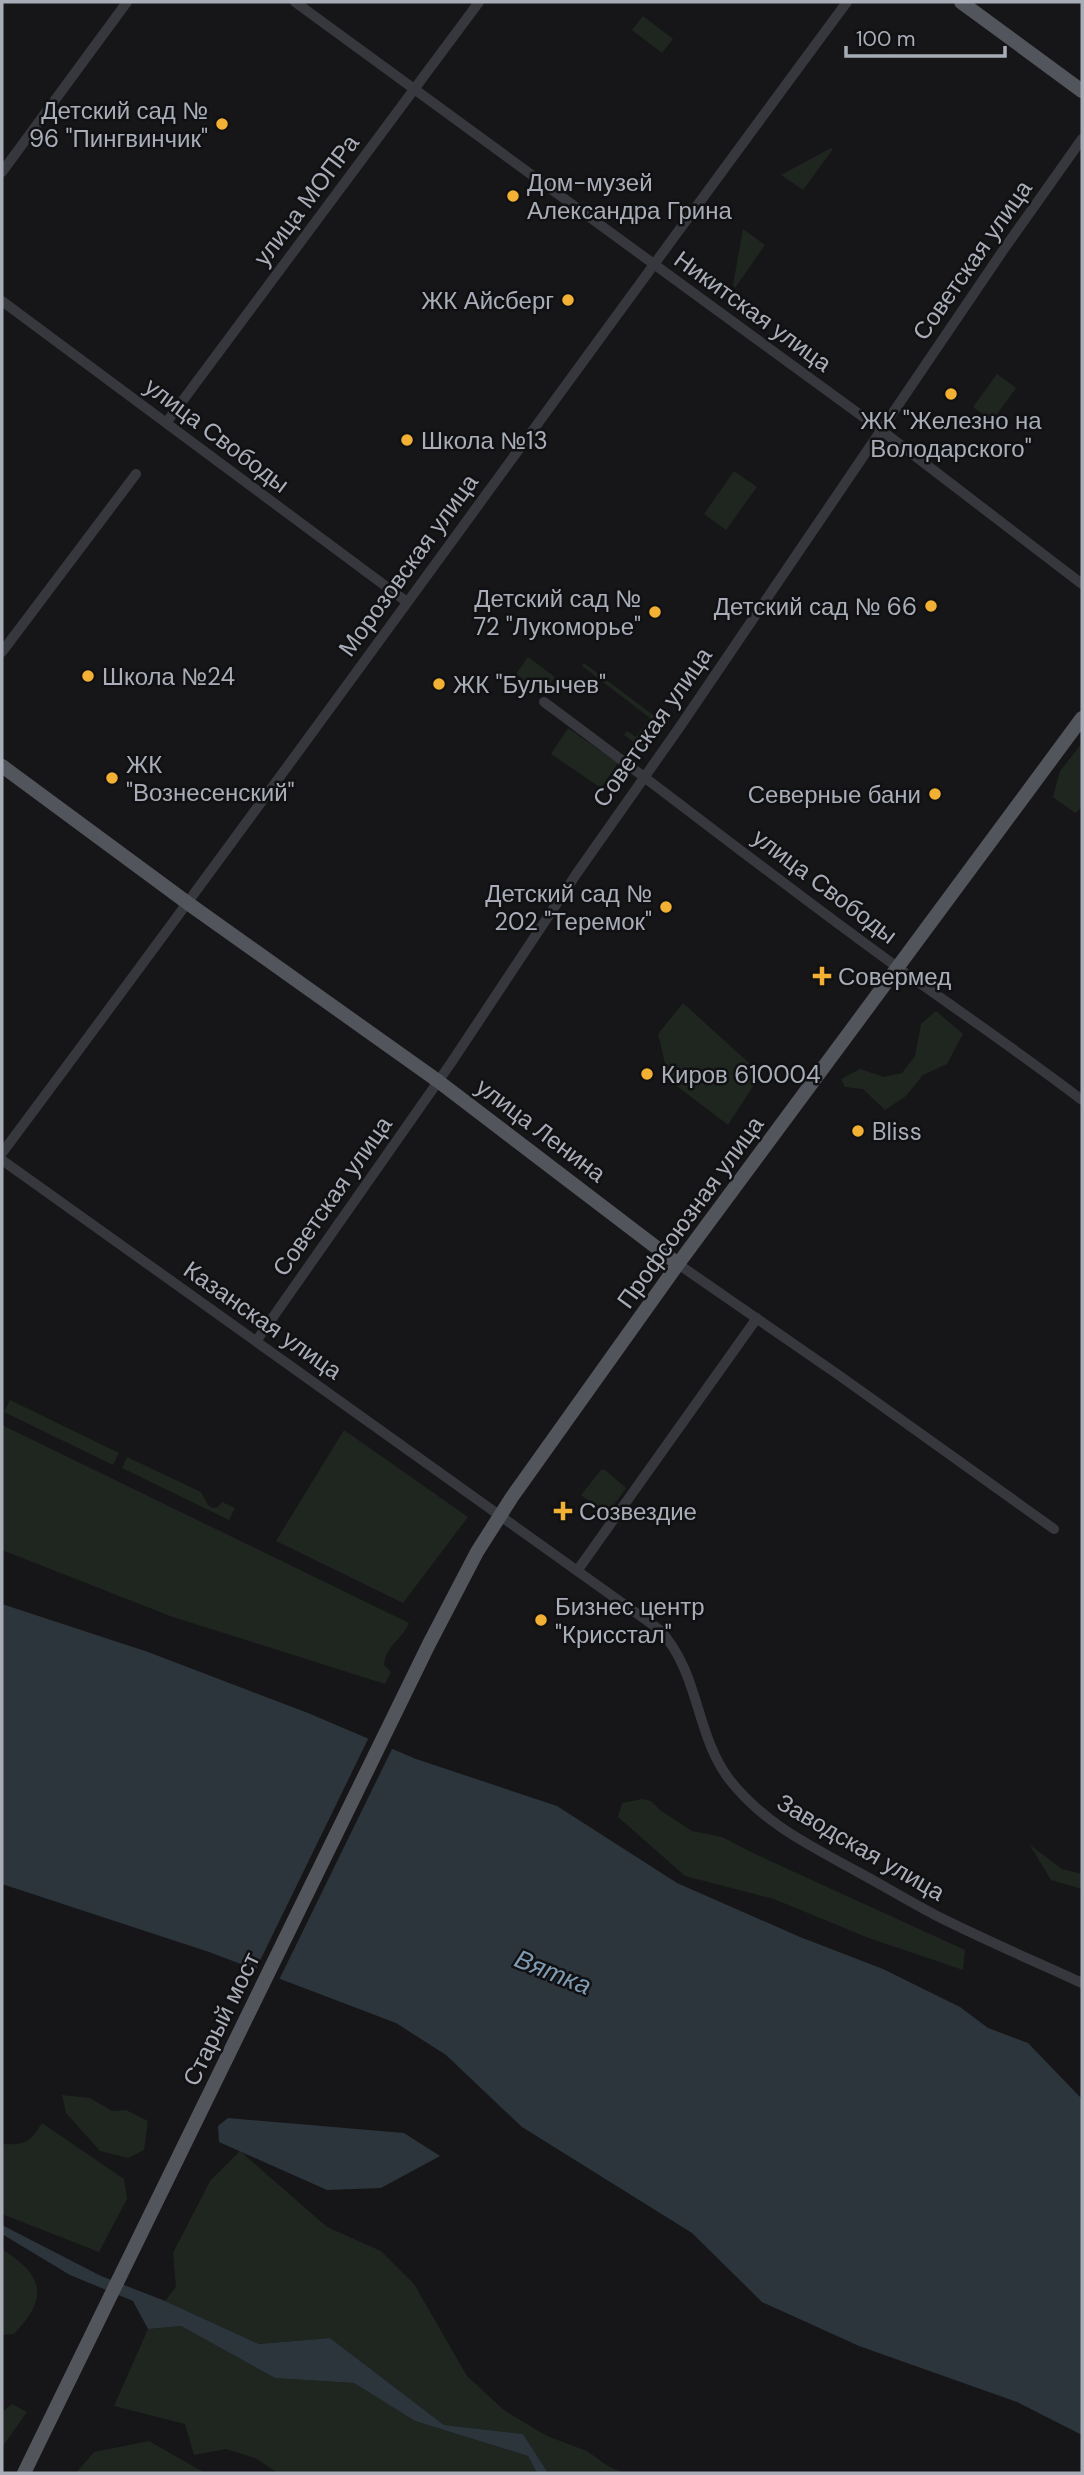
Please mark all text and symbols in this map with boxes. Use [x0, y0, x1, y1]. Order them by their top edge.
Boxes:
scale bar [846, 14, 1005, 58]
text: 100 m [856, 25, 916, 53]
place label: Детский сад № 96 "Пингвинчик" [29, 95, 208, 154]
marker: Детский сад № 96 "Пингвинчик" [214, 116, 230, 132]
street label: улица МОПРа [246, 128, 366, 272]
place label: Дом-музей Александра Грина [527, 167, 732, 226]
street label: Советская улица [905, 174, 1039, 346]
marker: Дом-музей Александра Грина [505, 188, 521, 204]
street label: Никитская улица [668, 243, 838, 379]
place label: ЖК Айсберг [421, 285, 554, 316]
marker: ЖК Айсберг [560, 292, 576, 308]
street label: улица Свободы [138, 370, 296, 500]
marker: ЖК "Железно на Володарского" [943, 386, 959, 402]
place label: ЖК "Железно на Володарского" [860, 405, 1042, 464]
place label: Школа №13 [421, 425, 548, 456]
marker: Школа №13 [399, 432, 415, 448]
street label: Морозовская улица [331, 467, 485, 662]
place label: Детский сад № 72 "Лукоморье" [473, 583, 641, 642]
place label: Детский сад № 66 [714, 591, 917, 622]
marker: Детский сад № 66 [923, 598, 939, 614]
marker: Детский сад № 72 "Лукоморье" [647, 604, 663, 620]
street label: Советская улица [585, 641, 719, 813]
place label: Школа №24 [102, 661, 235, 692]
marker: Школа №24 [80, 668, 96, 684]
place label: ЖК "Булычев" [453, 669, 606, 700]
marker: ЖК "Булычев" [431, 676, 447, 692]
place label: ЖК "Вознесенский" [126, 749, 295, 808]
marker: ЖК "Вознесенский" [104, 770, 120, 786]
place label: Северные бани [748, 779, 921, 810]
marker: Северные бани [927, 786, 943, 802]
street label: улица Свободы [746, 821, 904, 951]
place label: Детский сад № 202 "Теремок" [485, 878, 652, 937]
marker: Детский сад № 202 "Теремок" [658, 899, 674, 915]
place label: Совермед [838, 961, 951, 992]
marker: Совермед [812, 966, 832, 986]
place label: Киров 610004 [661, 1059, 821, 1090]
marker: Киров 610004 [639, 1066, 655, 1082]
street label: улица Ленина [470, 1071, 613, 1189]
street label: Профсоюзная улица [610, 1109, 771, 1314]
street label: Советская улица [265, 1110, 399, 1282]
place label: Bliss [872, 1116, 922, 1147]
marker: Bliss [850, 1123, 866, 1139]
street label: Казанская улица [178, 1254, 349, 1387]
place label: Созвездие [579, 1496, 697, 1527]
marker: Созвездие [553, 1501, 573, 1521]
place label: Бизнес центр "Крисстал" [555, 1591, 705, 1650]
marker: Бизнес центр "Крисстал" [533, 1612, 549, 1628]
street label: Заводская улица [771, 1786, 951, 1908]
water label: Вятка [510, 1941, 596, 2003]
street label: Старый мост [175, 1947, 267, 2091]

